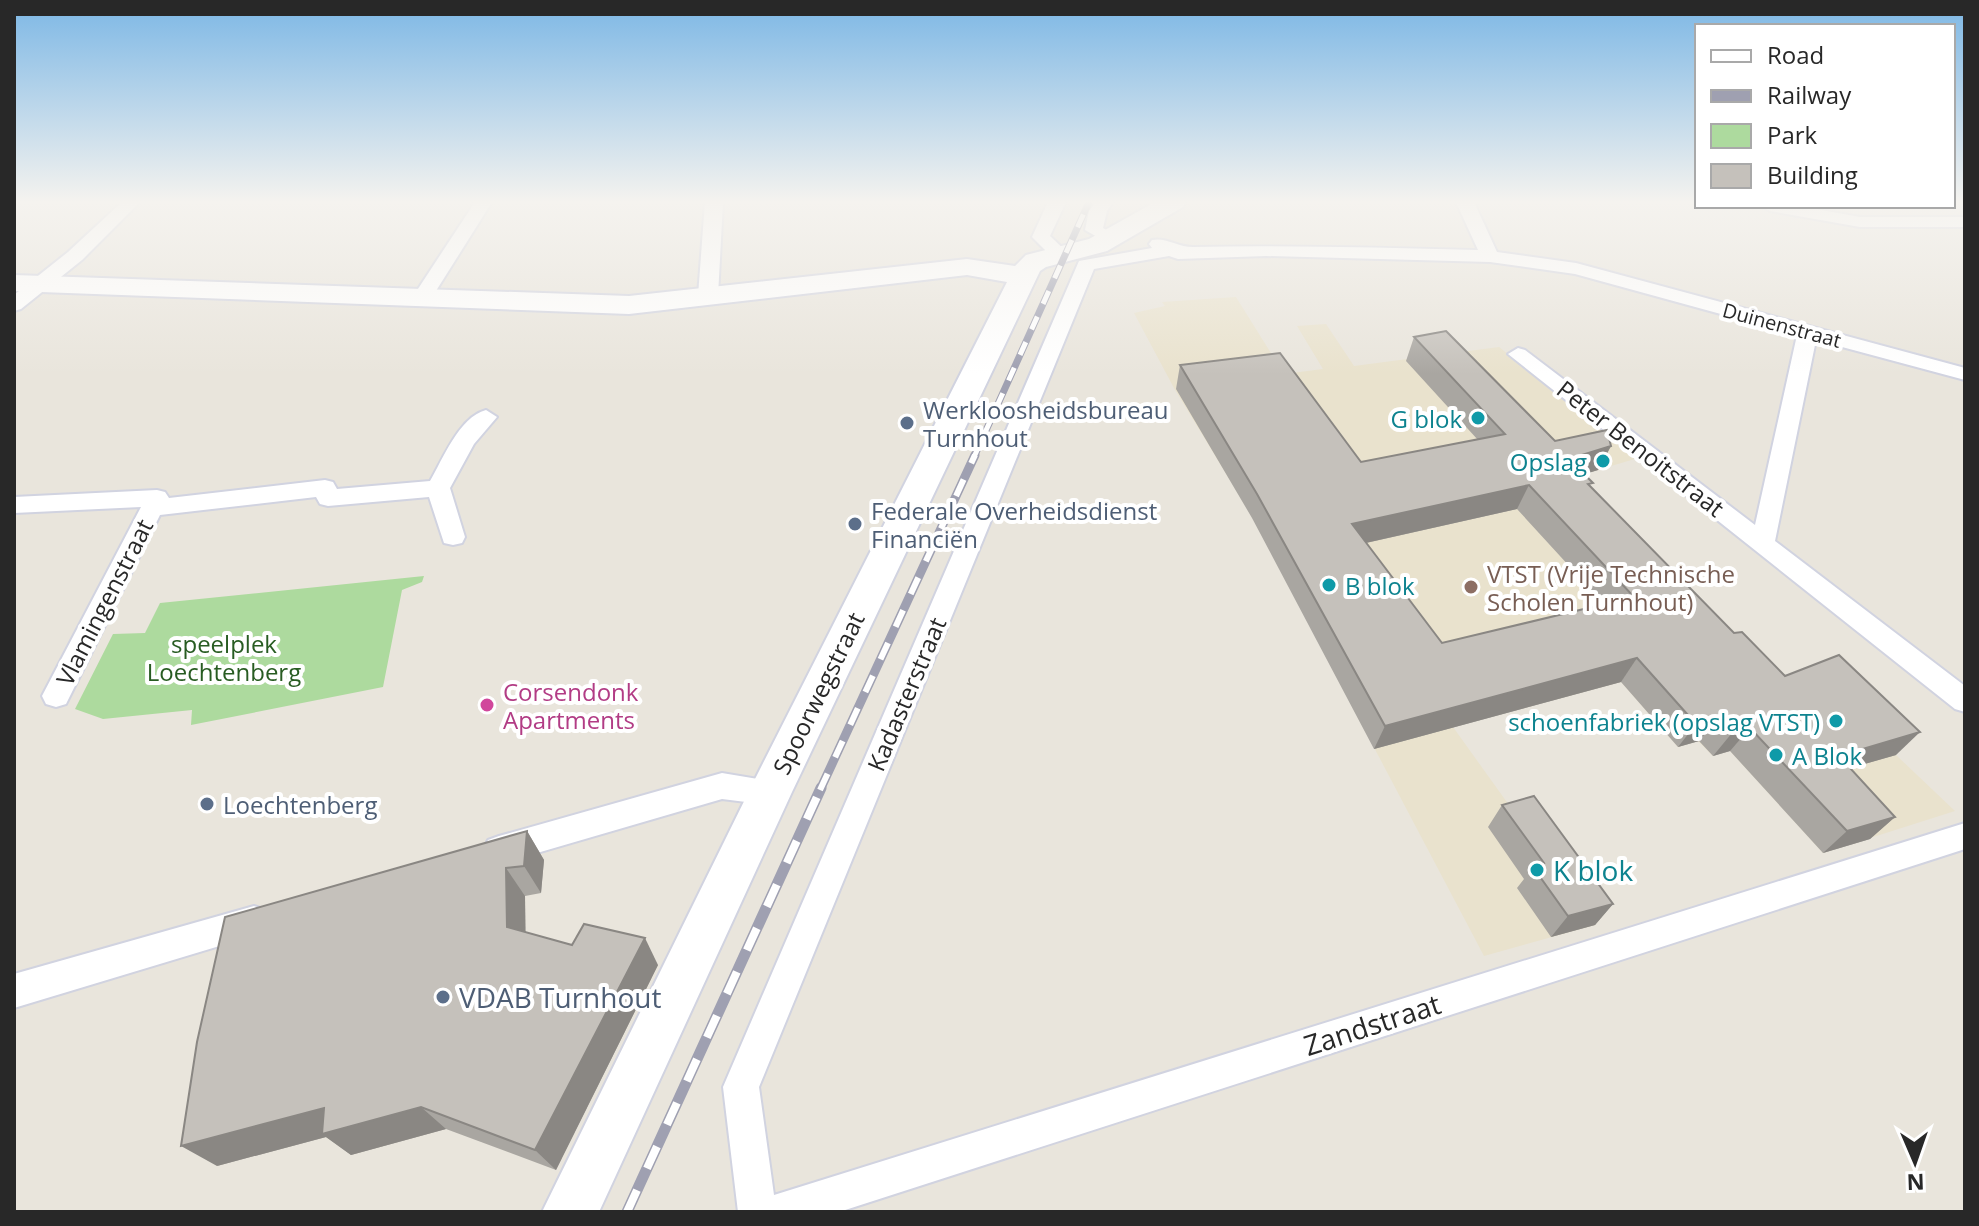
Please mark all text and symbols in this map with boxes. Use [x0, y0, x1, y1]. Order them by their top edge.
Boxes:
legend [1695, 24, 1955, 208]
text: Road [1767, 38, 1824, 71]
text: Railway [1767, 78, 1852, 111]
text: Park [1767, 118, 1818, 151]
text: Building [1767, 158, 1858, 191]
street label: Duinenstraat [1720, 296, 1844, 354]
street label: Peter Benoitstraat [1551, 372, 1731, 524]
place label: Werkloosheidsbureau Turnhout [923, 393, 1169, 454]
place label: G blok [1391, 402, 1462, 435]
marker: G blok [1469, 409, 1487, 427]
marker: Werkloosheidsbureau Turnhout [898, 414, 916, 432]
place label: Opslag [1510, 445, 1587, 478]
marker: Opslag [1594, 452, 1612, 470]
place label: Federale Overheidsdienst Financiën [871, 494, 1157, 555]
street label: Vlamingenstraat [48, 513, 160, 691]
marker: Federale Overheidsdienst Financiën [846, 515, 864, 533]
place label: VTST (Vrije Technische Scholen Turnhout) [1487, 557, 1735, 618]
place label: B blok [1345, 569, 1415, 602]
marker: B blok [1320, 576, 1338, 594]
marker: VTST (Vrije Technische Scholen Turnhout) [1462, 578, 1480, 596]
street label: Spoorwegstraat [764, 606, 872, 780]
street label: Kadasterstraat [859, 612, 953, 776]
park label: speelplek Loechtenberg [147, 627, 301, 688]
place label: Corsendonk Apartments [503, 675, 639, 736]
marker: Corsendonk Apartments [478, 696, 496, 714]
place label: schoenfabriek (opslag VTST) [1508, 705, 1820, 738]
marker: schoenfabriek (opslag VTST) [1827, 712, 1845, 730]
place label: A Blok [1792, 739, 1862, 772]
marker: A Blok [1767, 746, 1785, 764]
place label: Loechtenberg [223, 788, 377, 821]
marker: Loechtenberg [198, 795, 216, 813]
place label: K blok [1553, 851, 1633, 889]
marker: K blok [1528, 861, 1546, 879]
place label: VDAB Turnhout [459, 978, 661, 1016]
street label: Zandstraat [1299, 984, 1445, 1064]
marker: VDAB Turnhout [434, 988, 452, 1006]
north arrow [1875, 1122, 1955, 1202]
text: N [1906, 1168, 1925, 1198]

